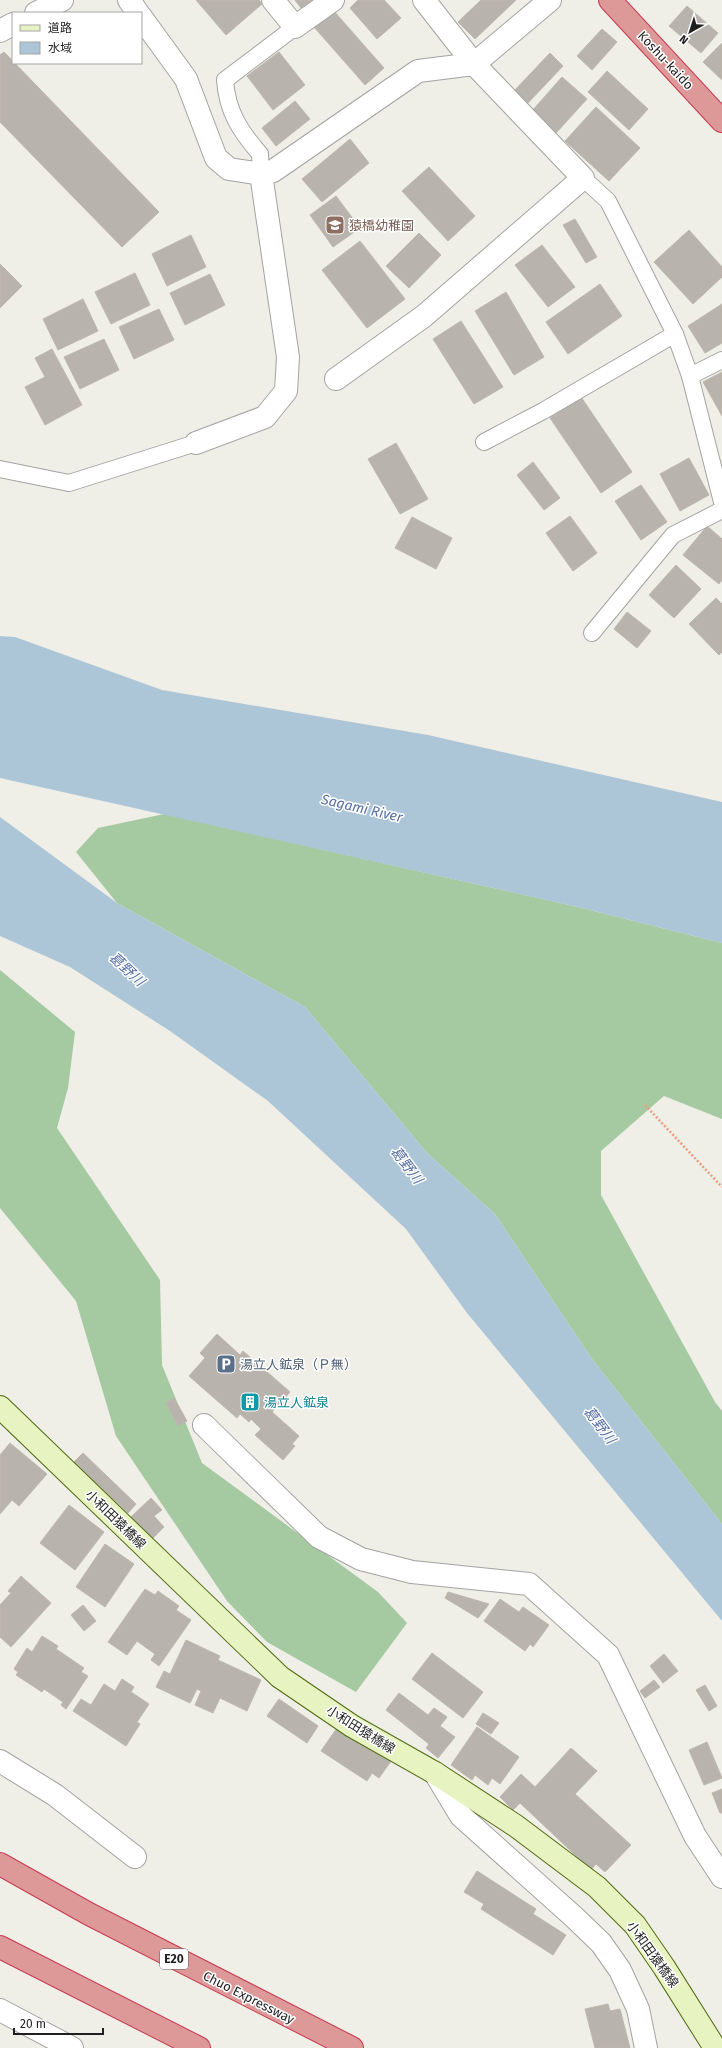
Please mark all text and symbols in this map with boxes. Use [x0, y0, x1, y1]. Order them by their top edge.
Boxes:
legend [12, 12, 142, 64]
north arrow [670, 12, 710, 52]
text: 道路 [48, 21, 72, 35]
street label: Koshu-kaido [635, 28, 696, 93]
text: N [677, 32, 691, 47]
text: 水域 [48, 41, 72, 55]
school or university icon: 猿橋幼稚園 [324, 214, 346, 236]
place label: 猿橋幼稚園 [349, 218, 414, 233]
water label: Sagami River [319, 791, 405, 826]
water label: 葛野川 [106, 949, 149, 991]
water label: 葛野川 [387, 1143, 427, 1189]
parking icon: 湯立人鉱泉（Ｐ無） [215, 1353, 237, 1375]
place label: 湯立人鉱泉（Ｐ無） [240, 1357, 357, 1372]
building icon: 湯立人鉱泉 [239, 1391, 261, 1413]
place label: 湯立人鉱泉 [264, 1395, 329, 1410]
water label: 葛野川 [580, 1403, 620, 1449]
street label: 小和田猿橋線 [82, 1487, 149, 1552]
street label: 小和田猿橋線 [324, 1702, 398, 1756]
street label: 小和田猿橋線 [624, 1918, 682, 1990]
road number: E20 [160, 1949, 188, 1969]
street label: Chuo Expressway [201, 1968, 297, 2027]
scale bar [14, 2010, 103, 2036]
text: 20 m [20, 2017, 46, 2031]

